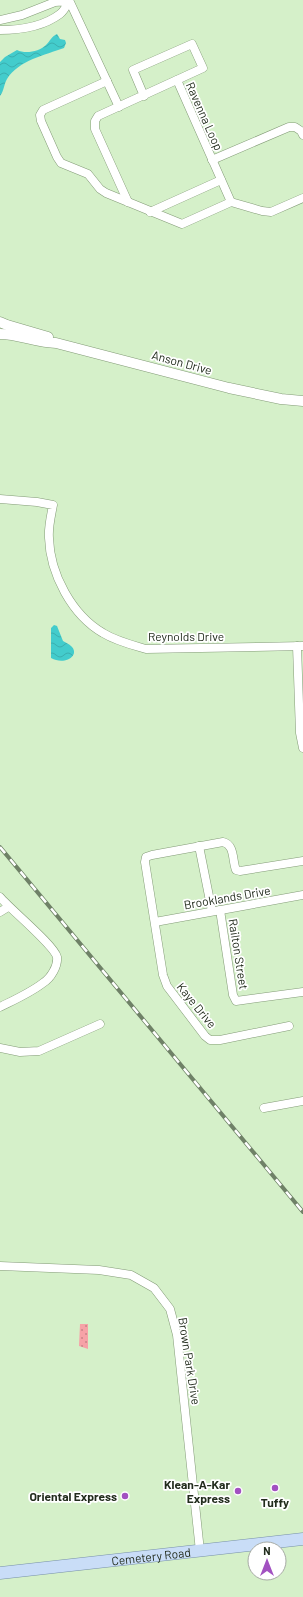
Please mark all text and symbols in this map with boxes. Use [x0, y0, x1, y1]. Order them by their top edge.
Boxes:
street label: Ravenna Loop [184, 80, 226, 152]
street label: Anson Drive [150, 347, 214, 377]
street label: Reynolds Drive [148, 629, 224, 643]
street label: Brooklands Drive [183, 882, 271, 912]
street label: Railton Street [226, 918, 252, 990]
street label: Kaye Drive [174, 980, 220, 1030]
street label: Brown Park Drive [176, 1316, 204, 1406]
place label: Klean-A-Kar Express [164, 1477, 230, 1505]
marker: Tuffy [270, 1483, 280, 1493]
marker: Klean-A-Kar Express [233, 1486, 243, 1496]
place label: Oriental Express [29, 1489, 117, 1503]
marker: Oriental Express [120, 1491, 130, 1501]
place label: Tuffy [261, 1495, 289, 1509]
north arrow [247, 1541, 287, 1581]
text: N [263, 1544, 271, 1557]
street label: Cemetery Road [111, 1545, 191, 1567]

